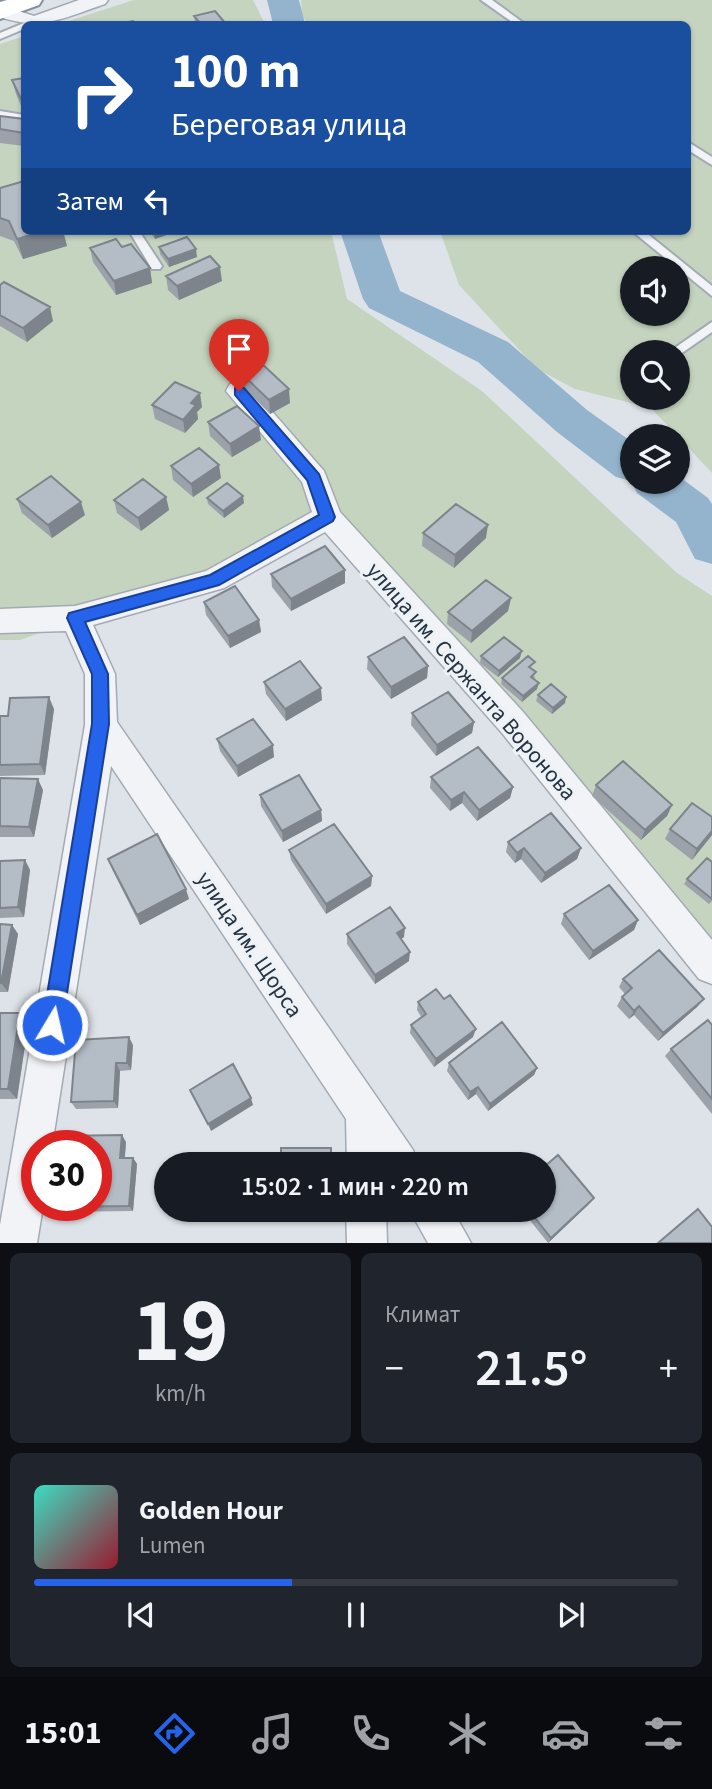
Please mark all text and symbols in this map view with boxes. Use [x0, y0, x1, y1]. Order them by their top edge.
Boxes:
text: 100 m [171, 37, 300, 107]
icon: right [56, 49, 147, 140]
text: Береговая улица [171, 102, 407, 148]
icon: left [138, 182, 176, 220]
text: Затем [56, 183, 124, 220]
map controls [620, 256, 690, 494]
button: sound [620, 256, 690, 326]
pin [209, 319, 269, 391]
icon: arrive [220, 330, 258, 368]
button: search [620, 340, 690, 410]
button: layers [620, 424, 690, 494]
street label: улица им. Сержанта Воронова [359, 555, 585, 808]
street label: улица им. Щорса [188, 864, 311, 1024]
position arrow [15, 988, 89, 1062]
speed limit sign: 30 [21, 1130, 112, 1221]
text: 15:02 · 1 мин · 220 m [241, 1168, 469, 1205]
text: 19 [132, 1267, 229, 1396]
text: Климат [385, 1298, 460, 1331]
text: 21.5° [475, 1332, 588, 1406]
text: − [385, 1342, 404, 1396]
text: + [659, 1342, 678, 1396]
text: km/h [155, 1377, 206, 1410]
text: Golden Hour [139, 1492, 283, 1529]
text: Lumen [139, 1529, 206, 1562]
icon: previous [122, 1596, 160, 1634]
icon: pause [337, 1596, 375, 1634]
icon: next [552, 1596, 590, 1634]
icon: directions [150, 1709, 199, 1758]
icon: music [248, 1709, 297, 1758]
icon: phone [346, 1709, 395, 1758]
icon: climate [443, 1709, 492, 1758]
icon: car [541, 1709, 590, 1758]
icon: filters [639, 1709, 688, 1758]
text: 15:01 [24, 1710, 102, 1756]

